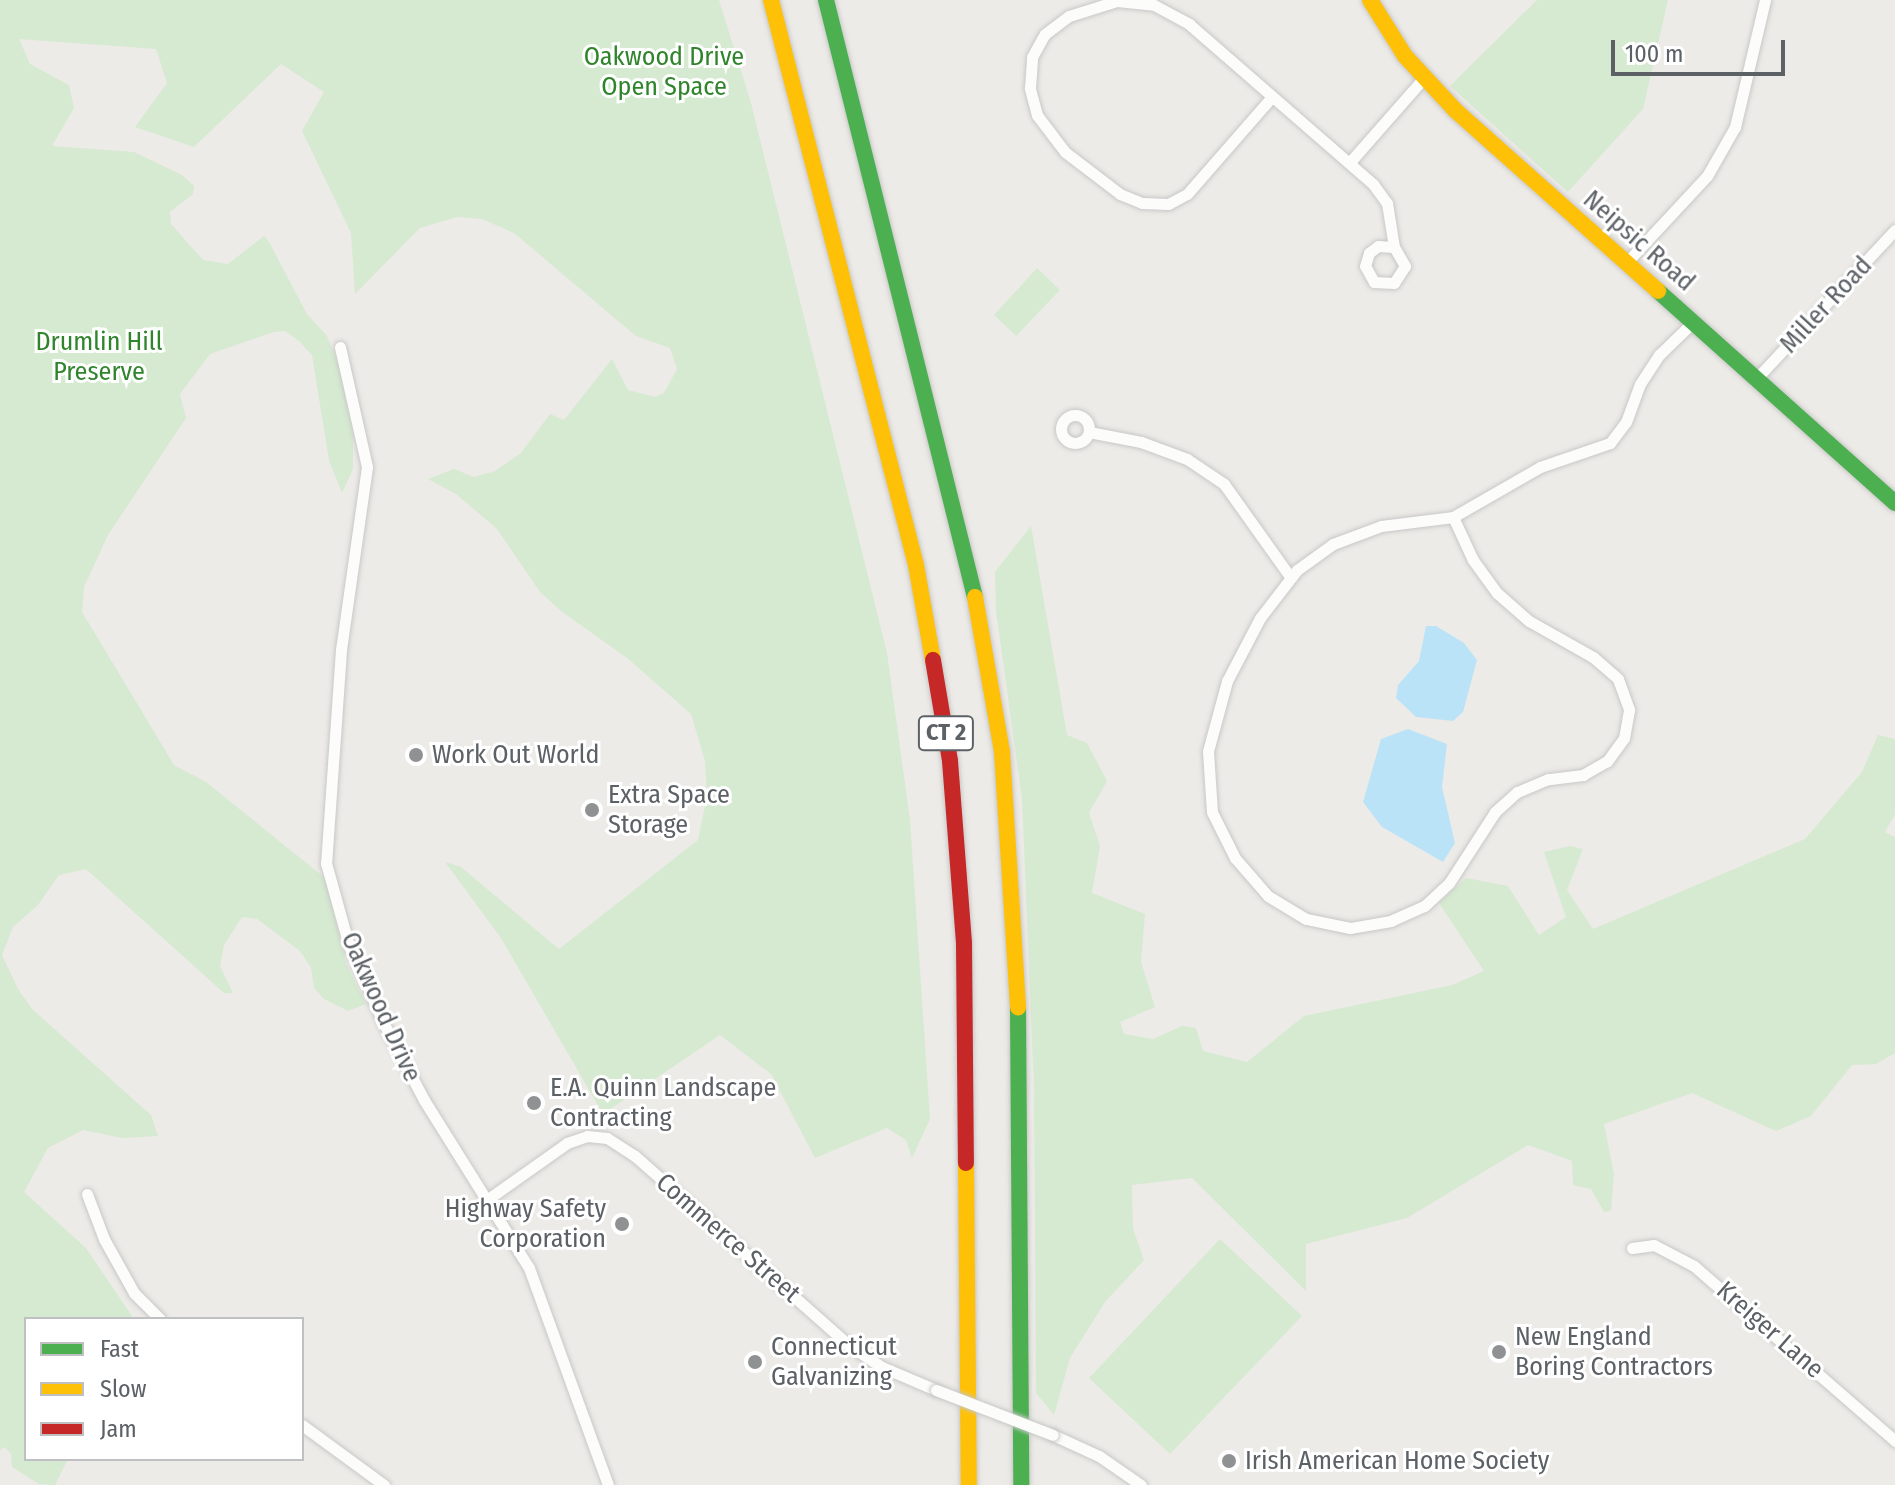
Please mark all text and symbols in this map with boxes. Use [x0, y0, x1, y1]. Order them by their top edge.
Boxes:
scale bar [1615, 24, 1789, 74]
text: 100 m [1625, 40, 1683, 68]
park label: Oakwood Drive Open Space [584, 41, 744, 102]
street label: Neipsic Road [1577, 184, 1701, 298]
street label: Miller Road [1773, 250, 1879, 360]
park label: Drumlin Hill Preserve [35, 326, 163, 388]
road number: CT 2 [916, 713, 976, 753]
place label: Work Out World [432, 739, 599, 771]
marker: Work Out World [407, 746, 425, 764]
place label: Extra Space Storage [608, 779, 730, 840]
marker: Extra Space Storage [583, 801, 601, 819]
street label: Oakwood Drive [334, 927, 428, 1087]
place label: E.A. Quinn Landscape Contracting [550, 1072, 776, 1134]
marker: E.A. Quinn Landscape Contracting [525, 1094, 543, 1112]
street label: Commerce Street [649, 1167, 807, 1309]
place label: Highway Safety Corporation [445, 1193, 606, 1254]
marker: Highway Safety Corporation [613, 1215, 631, 1233]
street label: Kreiger Lane [1710, 1275, 1830, 1385]
legend [24, 1317, 304, 1461]
place label: New England Boring Contractors [1515, 1321, 1713, 1382]
place label: Connecticut Galvanizing [771, 1331, 897, 1392]
text: Fast [100, 1335, 139, 1363]
marker: New England Boring Contractors [1490, 1343, 1508, 1361]
marker: Connecticut Galvanizing [746, 1353, 764, 1371]
text: Slow [100, 1375, 146, 1403]
text: Jam [100, 1415, 137, 1443]
place label: Irish American Home Society [1245, 1445, 1549, 1477]
marker: Irish American Home Society [1220, 1452, 1238, 1470]

